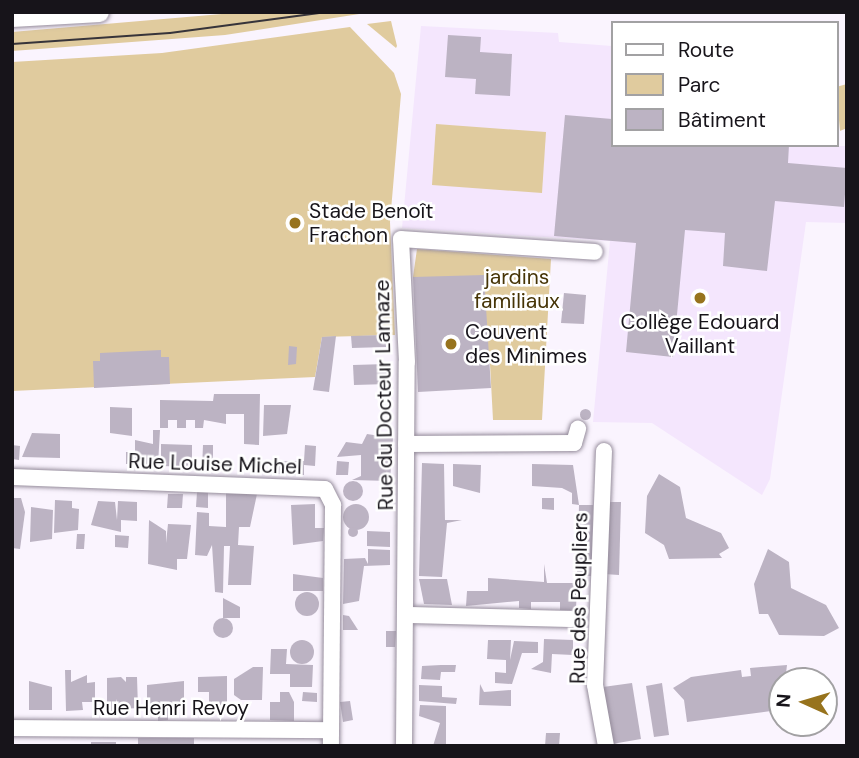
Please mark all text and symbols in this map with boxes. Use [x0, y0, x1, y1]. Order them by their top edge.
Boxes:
legend [610, 21, 838, 147]
text: Route [678, 36, 734, 64]
text: Parc [678, 71, 721, 99]
text: Bâtiment [678, 106, 766, 134]
place label: Stade Benoît Frachon [309, 198, 434, 248]
marker: Stade Benoît Frachon [287, 215, 303, 231]
park label: jardins familiaux [474, 264, 560, 314]
street label: Rue du Docteur Lamaze [369, 279, 399, 511]
marker: Collège Edouard Vaillant [692, 290, 708, 306]
place label: Collège Edouard Vaillant [620, 309, 780, 359]
place label: Couvent des Minimes [465, 319, 587, 369]
marker: Couvent des Minimes [443, 336, 459, 352]
street label: Rue Louise Michel [128, 448, 302, 480]
street label: Rue des Peupliers [565, 512, 593, 684]
north arrow [768, 667, 838, 737]
text: N [771, 693, 796, 708]
street label: Rue Henri Revoy [93, 695, 249, 721]

